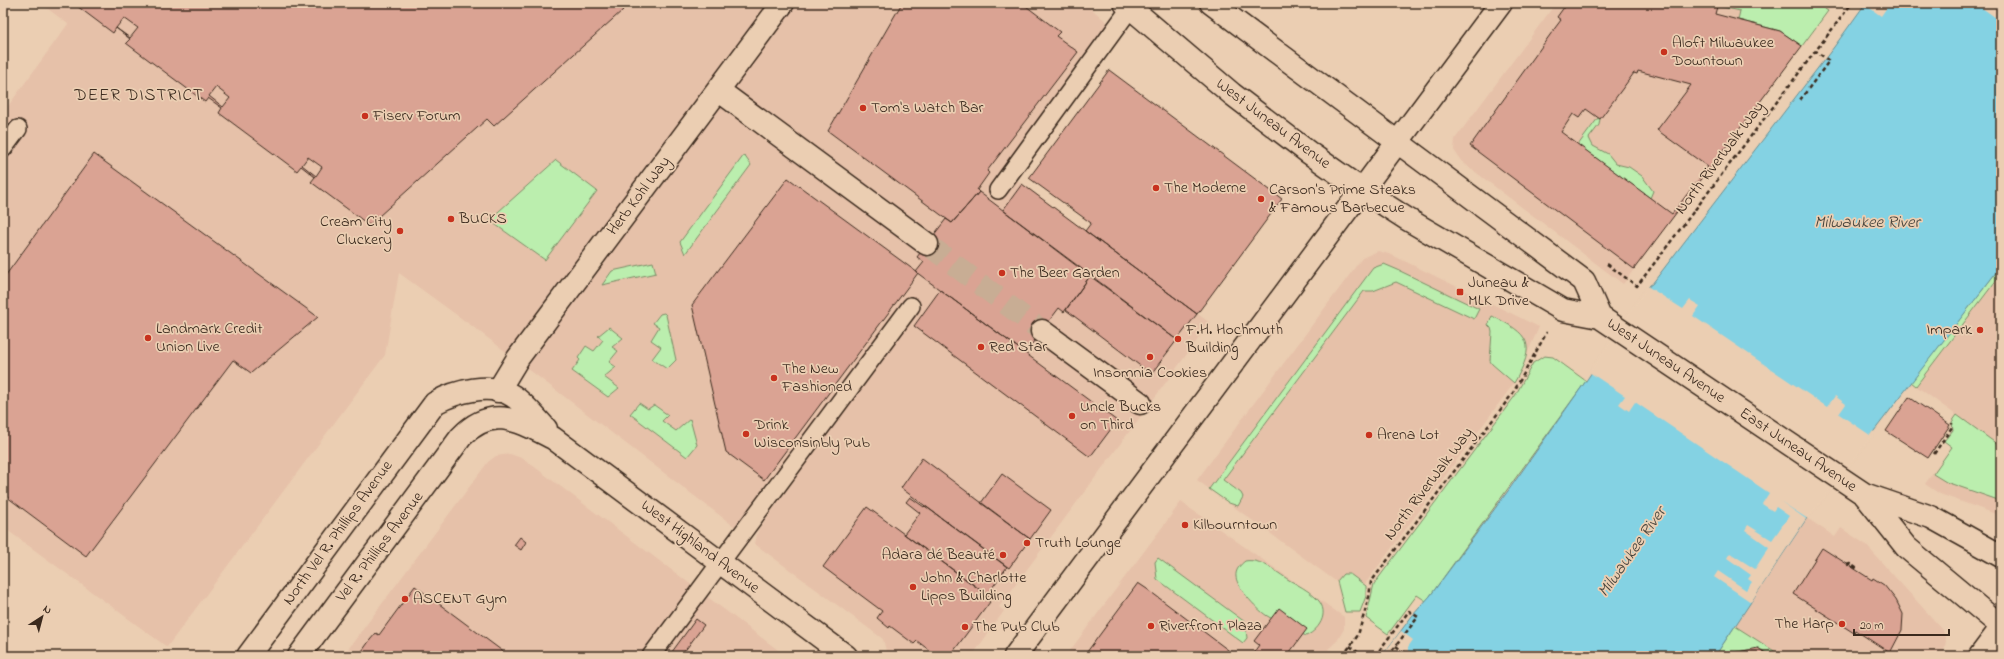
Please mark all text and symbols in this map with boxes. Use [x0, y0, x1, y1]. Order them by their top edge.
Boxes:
place label: Aloft Milwaukee Downtown [1671, 31, 1775, 73]
marker: Aloft Milwaukee Downtown [1659, 47, 1669, 57]
street label: West Juneau Avenue [1210, 73, 1336, 176]
district label: DEER DISTRICT [73, 83, 204, 108]
place label: Tom's Watch Bar [871, 96, 984, 120]
street label: North RiverWalk Way [1669, 96, 1771, 220]
marker: Tom's Watch Bar [858, 103, 868, 113]
place label: Fiserv Forum [372, 104, 460, 128]
marker: Fiserv Forum [360, 111, 370, 121]
street label: Herb Kohl Way [601, 151, 677, 241]
place label: The Moderne [1164, 176, 1247, 200]
place label: Carson's Prime Steaks & Famous Barbecue [1269, 178, 1416, 220]
marker: The Moderne [1151, 183, 1161, 193]
marker: Carson's Prime Steaks & Famous Barbecue [1256, 194, 1266, 204]
place label: BUCKS [458, 207, 507, 231]
place label: Cream City Cluckery [320, 210, 392, 252]
water label: Milwaukee River [1814, 210, 1923, 235]
marker: BUCKS [446, 214, 456, 224]
marker: Cream City Cluckery [395, 226, 405, 236]
place label: The Beer Garden [1010, 261, 1120, 285]
marker: The Beer Garden [997, 268, 1007, 278]
place label: Juneau & MLK Drive [1468, 271, 1530, 313]
marker: Juneau & MLK Drive [1455, 287, 1465, 297]
street label: West Juneau Avenue [1602, 312, 1731, 410]
place label: Landmark Credit Union Live [156, 317, 263, 359]
place label: F.H. Hochmuth Building [1185, 318, 1283, 360]
place label: Impark [1927, 318, 1973, 342]
marker: Impark [1975, 325, 1985, 335]
marker: Landmark Credit Union Live [143, 333, 153, 343]
marker: F.H. Hochmuth Building [1173, 334, 1183, 344]
place label: Red Star [989, 335, 1047, 359]
marker: Red Star [976, 342, 986, 352]
marker: Insomnia Cookies [1145, 352, 1155, 362]
place label: The New Fashioned [781, 357, 852, 399]
place label: Insomnia Cookies [1093, 361, 1207, 385]
marker: The New Fashioned [769, 373, 779, 383]
place label: Uncle Bucks on Third [1080, 395, 1161, 437]
street label: East Juneau Avenue [1734, 402, 1862, 499]
marker: Uncle Bucks on Third [1067, 411, 1077, 421]
place label: Drink Wisconsinbly Pub [753, 413, 870, 455]
street label: North RiverWalk Way [1378, 422, 1480, 546]
place label: Arena Lot [1377, 423, 1440, 447]
marker: Drink Wisconsinbly Pub [741, 429, 751, 439]
marker: Arena Lot [1364, 430, 1374, 440]
street label: North Vel R. Phillips Avenue [279, 457, 397, 609]
street label: Vel R. Phillips Avenue [332, 488, 428, 606]
street label: West Highland Avenue [635, 494, 765, 600]
water label: Milwaukee River [1591, 499, 1674, 602]
place label: Kilbourntown [1193, 513, 1277, 537]
marker: Kilbourntown [1180, 520, 1190, 530]
place label: Truth Lounge [1035, 531, 1122, 555]
marker: Truth Lounge [1022, 538, 1032, 548]
place label: Adara dé Beauté [882, 543, 996, 567]
marker: Adara dé Beauté [998, 550, 1008, 560]
place label: John & Charlotte Lipps Building [921, 566, 1027, 608]
marker: John & Charlotte Lipps Building [908, 582, 918, 592]
place label: ASCENT Gym [413, 587, 507, 611]
marker: ASCENT Gym [400, 594, 410, 604]
north arrow [22, 597, 62, 637]
text: N [40, 601, 55, 618]
scale bar [1854, 611, 1949, 637]
place label: The Harp [1774, 612, 1834, 636]
place label: Riverfront Plaza [1159, 614, 1262, 638]
place label: The Pub Club [973, 615, 1060, 639]
text: 20 m [1860, 617, 1883, 635]
marker: The Harp [1837, 619, 1847, 629]
marker: Riverfront Plaza [1146, 621, 1156, 631]
marker: The Pub Club [960, 622, 970, 632]

